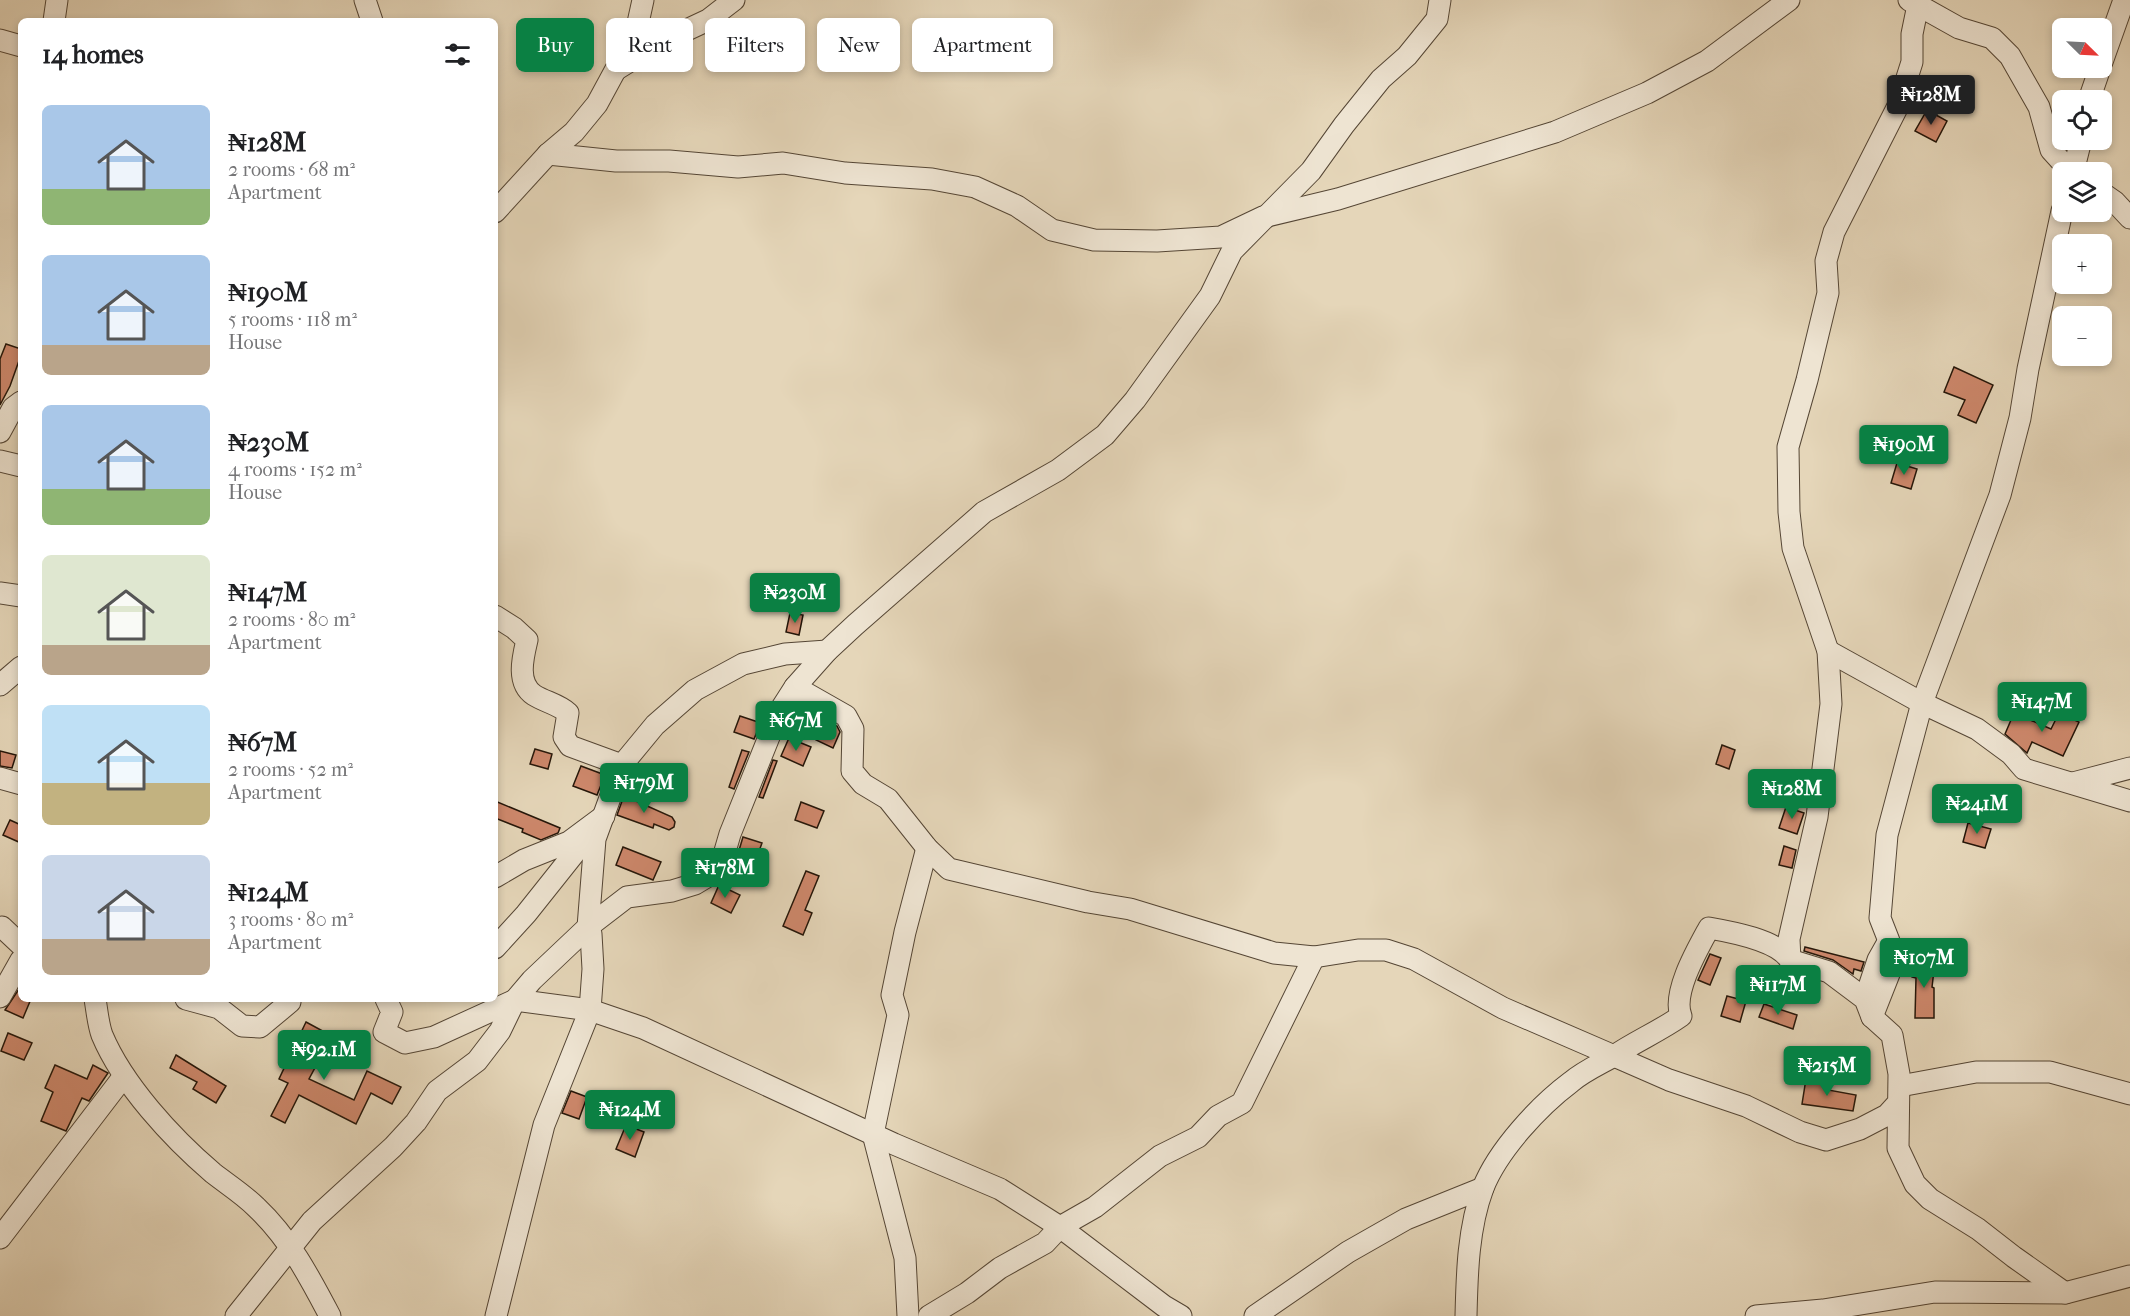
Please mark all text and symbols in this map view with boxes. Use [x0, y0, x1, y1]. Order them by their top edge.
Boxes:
chip: Buy [516, 18, 594, 72]
chip: Rent [606, 18, 693, 72]
chip: Filters [705, 18, 805, 72]
chip: New [817, 18, 900, 72]
chip: Apartment [912, 18, 1053, 72]
north arrow [2052, 18, 2112, 78]
map controls [2052, 18, 2112, 366]
icon: filters [441, 38, 474, 71]
text: 14 homes [42, 39, 144, 70]
pin: ₦128M [1889, 75, 1973, 126]
text: ₦128M [1901, 83, 1961, 106]
button: locate [2052, 90, 2112, 150]
text: ₦128M [228, 127, 306, 158]
icon: home [90, 129, 162, 201]
text: 2 rooms · 68 m² [228, 158, 355, 181]
button: layers [2052, 162, 2112, 222]
text: Apartment [228, 181, 322, 204]
button: + [2052, 234, 2112, 294]
text: ₦190M [228, 277, 308, 308]
icon: home [90, 279, 162, 351]
button: − [2052, 306, 2112, 366]
text: 5 rooms · 118 m² [228, 308, 357, 331]
text: House [228, 331, 282, 354]
pin: ₦190M [1862, 425, 1946, 476]
text: ₦230M [228, 427, 309, 458]
icon: home [90, 429, 162, 501]
text: ₦190M [1873, 433, 1935, 456]
text: 4 rooms · 152 m² [228, 458, 362, 481]
text: House [228, 481, 282, 504]
pin: ₦230M [753, 573, 837, 624]
text: ₦147M [228, 577, 307, 608]
icon: home [90, 579, 162, 651]
text: ₦230M [764, 581, 826, 604]
text: 2 rooms · 80 m² [228, 608, 355, 631]
text: Apartment [228, 631, 322, 654]
pin: ₦147M [2000, 682, 2084, 733]
text: ₦147M [2012, 690, 2072, 713]
pin: ₦67M [760, 701, 832, 752]
text: ₦67M [769, 709, 823, 732]
text: ₦67M [228, 727, 297, 758]
icon: home [90, 729, 162, 801]
text: 2 rooms · 52 m² [228, 758, 353, 781]
pin: ₦179M [602, 763, 686, 814]
pin: ₦128M [1750, 769, 1834, 820]
text: ₦179M [614, 771, 674, 794]
text: ₦128M [1762, 777, 1822, 800]
text: Apartment [228, 781, 322, 804]
pin: ₦241M [1935, 784, 2019, 835]
text: ₦241M [1946, 792, 2008, 815]
pin: ₦178M [683, 848, 767, 899]
text: ₦178M [695, 856, 755, 879]
text: ₦124M [228, 877, 309, 908]
icon: home [90, 879, 162, 951]
text: 3 rooms · 80 m² [228, 908, 353, 931]
text: Apartment [228, 931, 322, 954]
pin: ₦107M [1882, 938, 1966, 989]
text: ₦107M [1894, 946, 1954, 969]
pin: ₦117M [1736, 965, 1820, 1016]
text: ₦117M [1750, 973, 1806, 996]
pin: ₦92.1M [275, 1030, 373, 1081]
text: ₦92.1M [292, 1038, 356, 1061]
pin: ₦215M [1785, 1046, 1869, 1097]
text: ₦215M [1798, 1054, 1856, 1077]
pin: ₦124M [588, 1090, 672, 1141]
text: ₦124M [599, 1098, 661, 1121]

